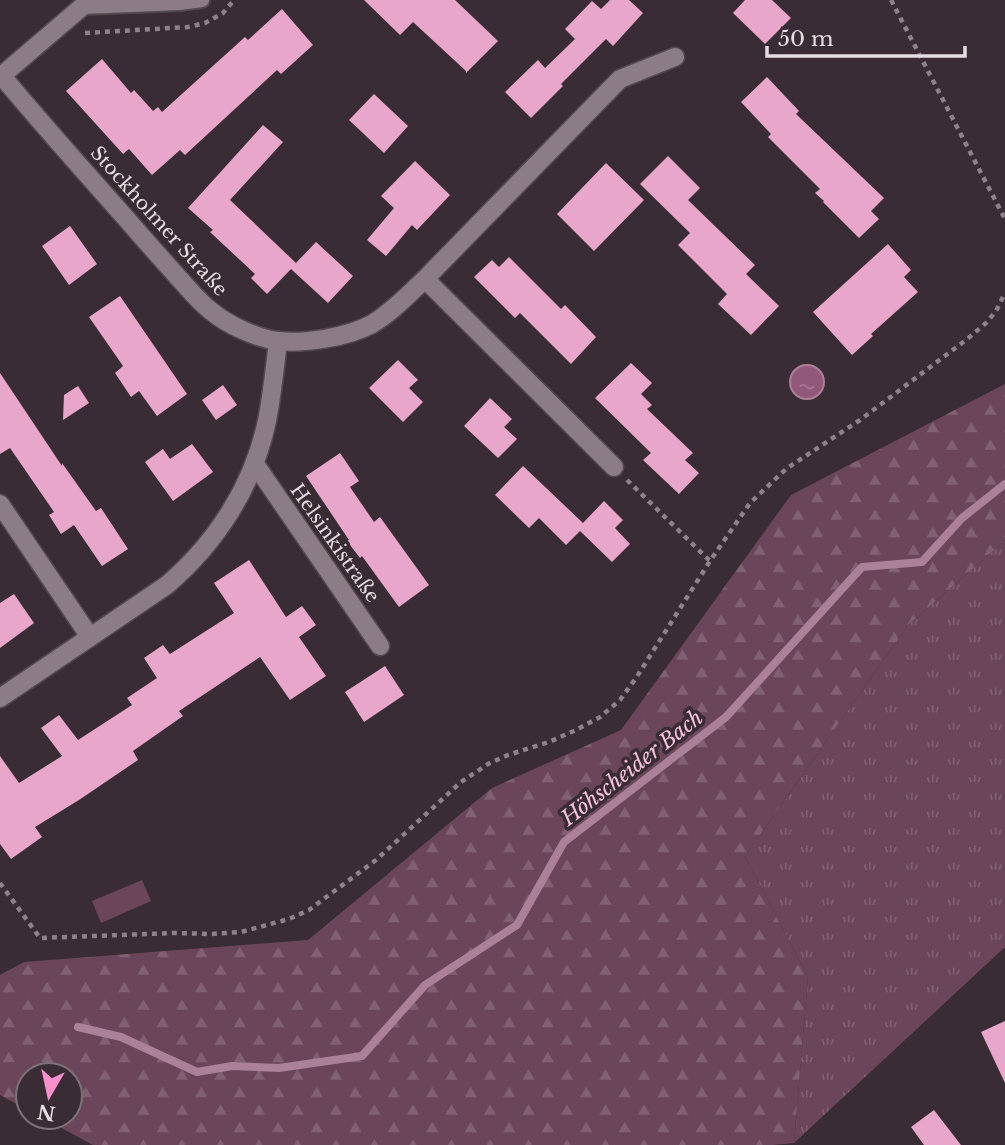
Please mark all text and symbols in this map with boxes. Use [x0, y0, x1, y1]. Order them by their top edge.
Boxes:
scale bar [767, 14, 965, 58]
text: 50 m [778, 26, 834, 52]
street label: Stockholmer Straße [86, 141, 232, 301]
street label: Helsinkistraße [285, 479, 385, 607]
water label: Höhscheider Bach [555, 705, 708, 832]
north arrow [14, 1061, 84, 1131]
text: N [36, 1100, 57, 1125]

